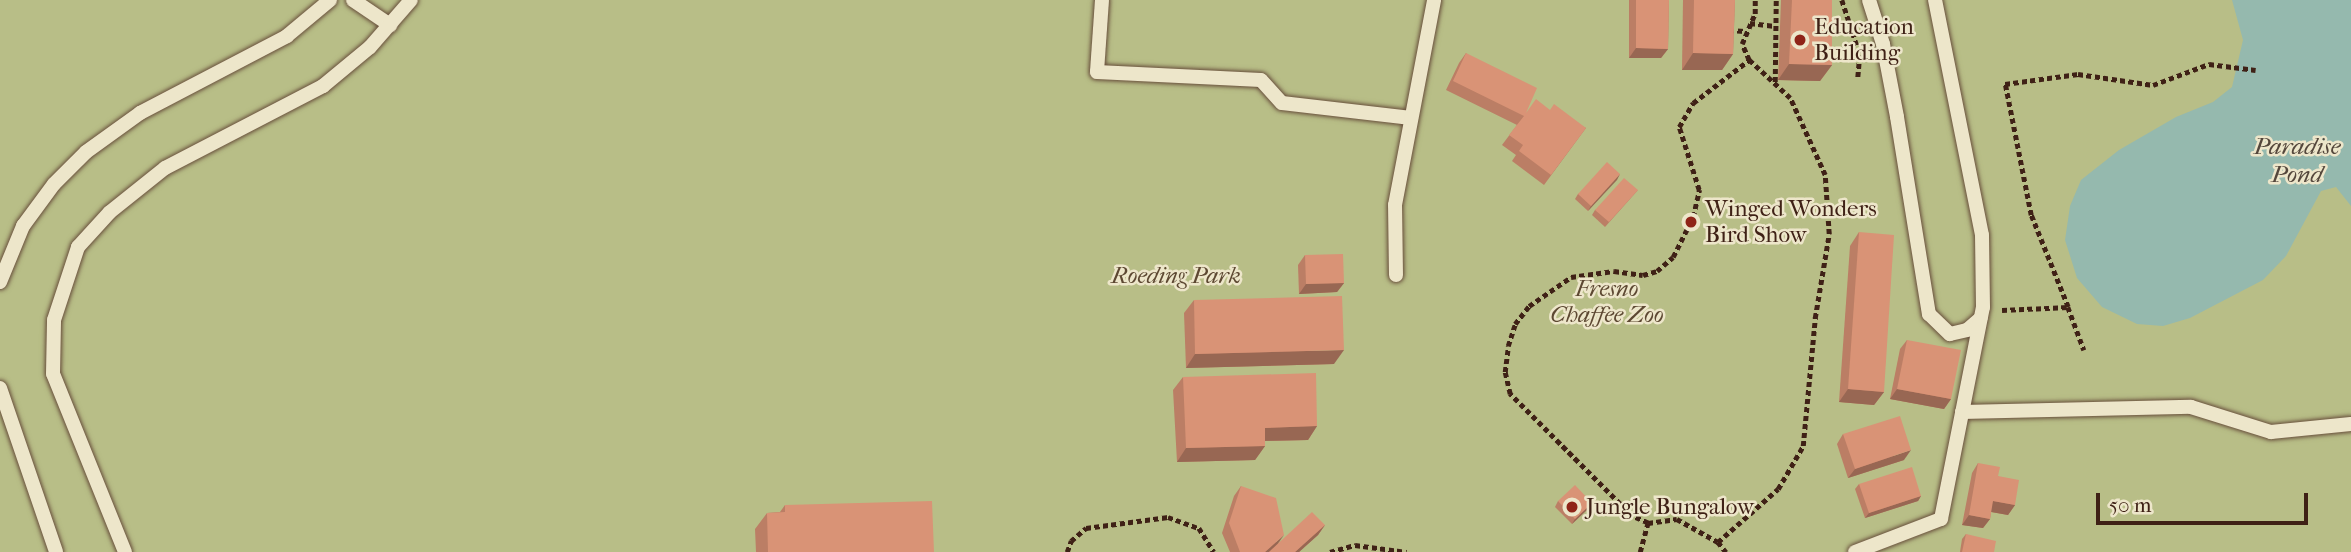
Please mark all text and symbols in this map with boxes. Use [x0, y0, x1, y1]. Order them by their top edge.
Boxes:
place label: Education Building [1814, 13, 1914, 67]
marker: Education Building [1792, 32, 1808, 48]
water label: Paradise Pond [2254, 133, 2340, 189]
place label: Winged Wonders Bird Show [1705, 195, 1877, 249]
marker: Winged Wonders Bird Show [1683, 214, 1699, 230]
park label: Roeding Park [1111, 262, 1241, 290]
park label: Fresno Chaffee Zoo [1550, 275, 1664, 329]
scale bar [2099, 478, 2311, 522]
place label: Jungle Bungalow [1586, 493, 1754, 521]
text: 50 m [2109, 493, 2152, 517]
marker: Jungle Bungalow [1564, 499, 1580, 515]

